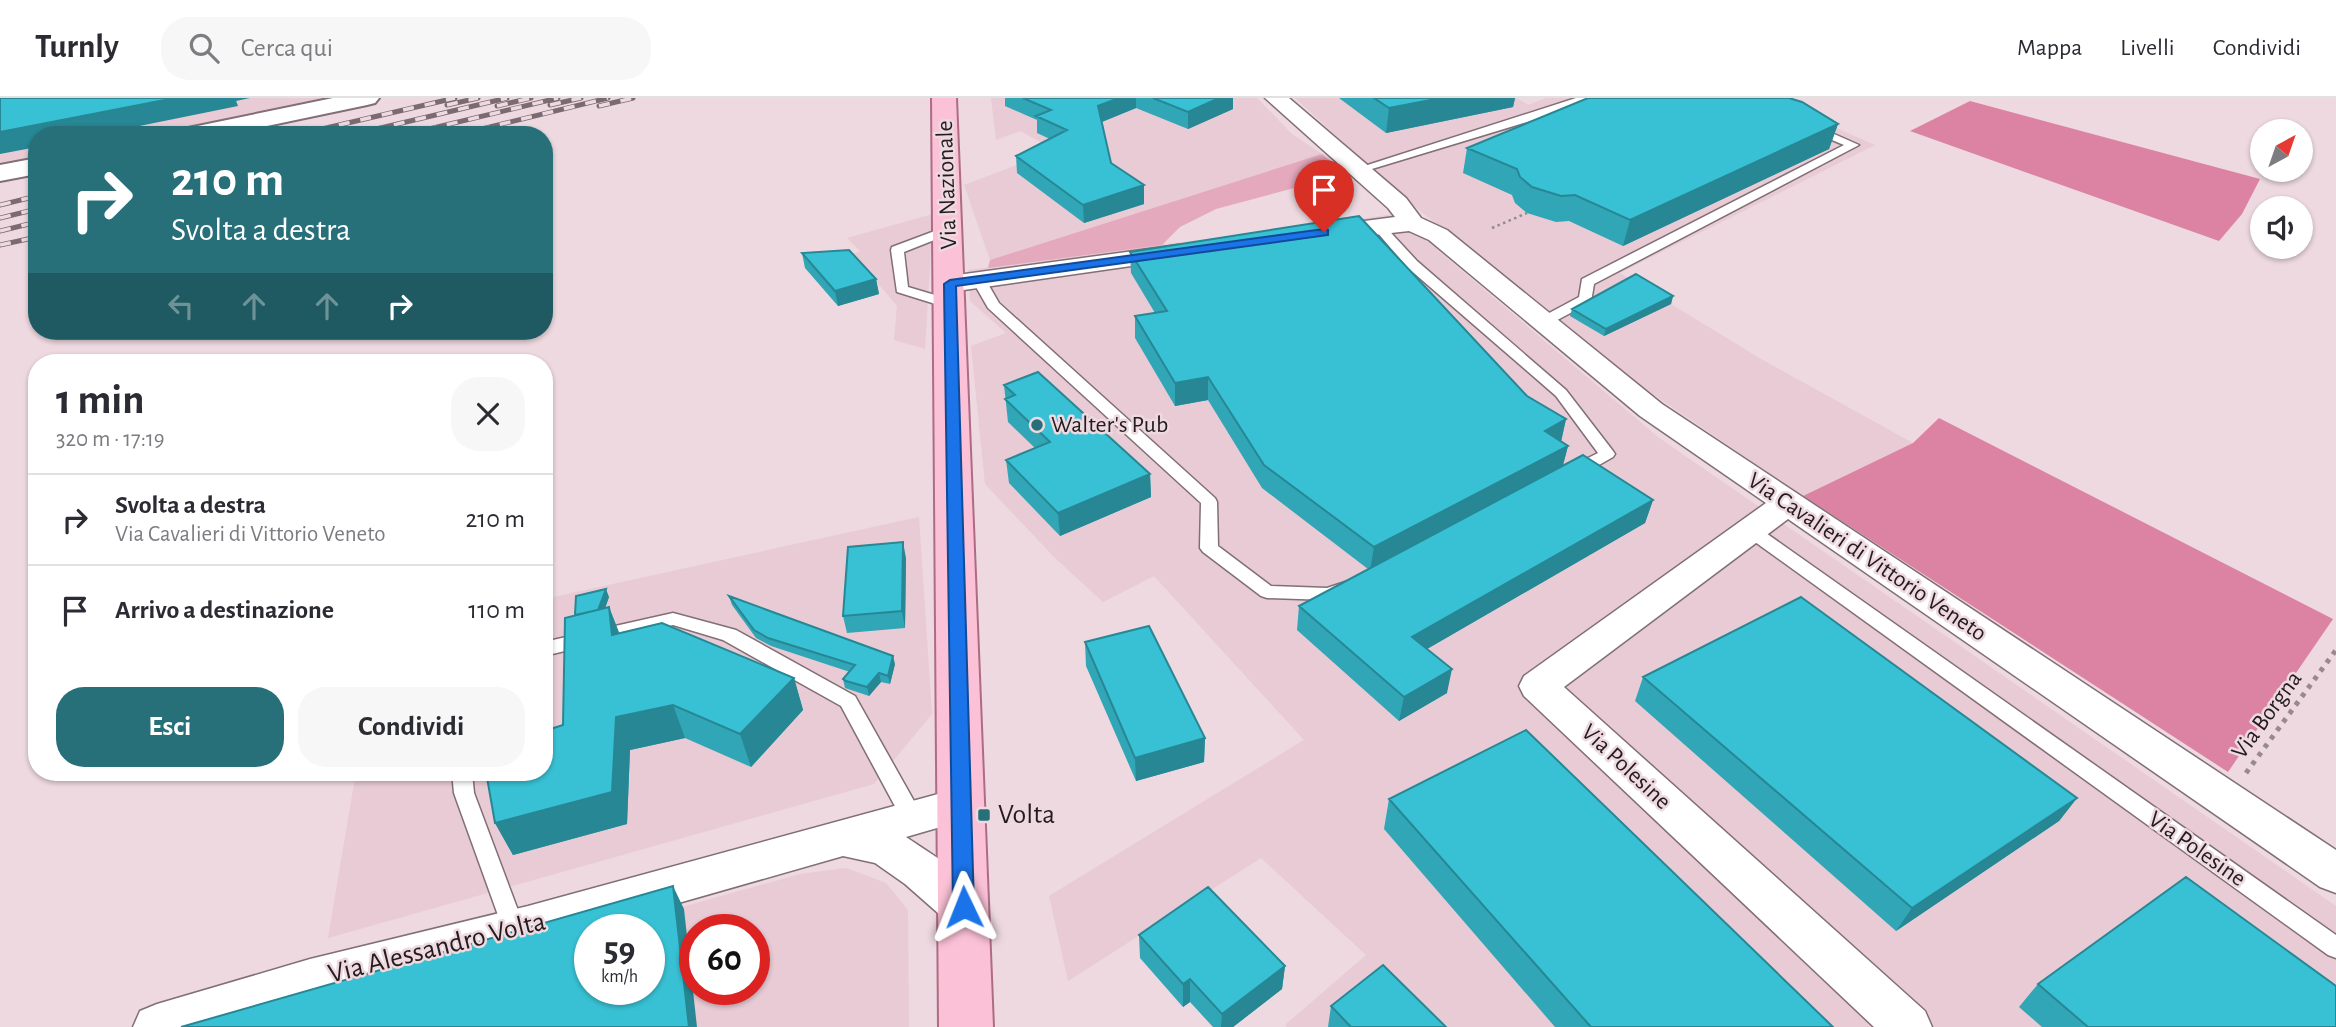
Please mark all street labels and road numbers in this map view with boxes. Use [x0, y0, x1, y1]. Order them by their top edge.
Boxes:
street label: Via Nazionale [933, 120, 961, 250]
street label: Via Cavalieri di Vittorio Veneto [1743, 468, 1991, 646]
street label: Via Borgna [2227, 667, 2307, 763]
street label: Via Polesine [1577, 720, 1675, 814]
street label: Via Polesine [2144, 807, 2250, 891]
street label: Via Alessandro Volta [325, 907, 549, 989]

